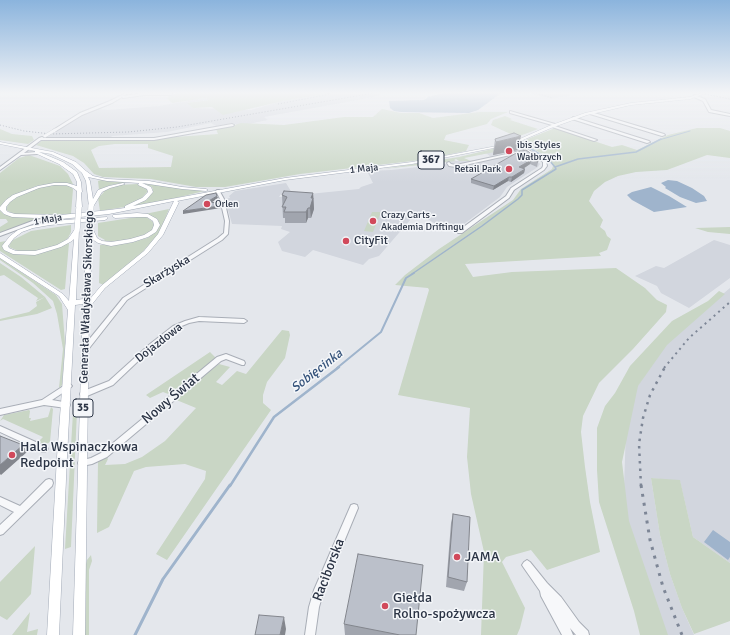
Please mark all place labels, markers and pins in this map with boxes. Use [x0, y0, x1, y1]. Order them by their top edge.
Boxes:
place label: ibis Styles Wałbrzych [517, 139, 562, 162]
marker: ibis Styles Wałbrzych [504, 146, 514, 156]
place label: Retail Park [454, 163, 501, 175]
marker: Retail Park [504, 164, 514, 174]
place label: Orlen [215, 198, 239, 210]
marker: Orlen [202, 199, 212, 209]
place label: Crazy Carts - Akademia Driftingu [381, 209, 464, 232]
marker: Crazy Carts - Akademia Driftingu [368, 216, 378, 226]
place label: CityFit [354, 234, 388, 248]
marker: CityFit [341, 236, 351, 246]
place label: Hala Wspinaczkowa Redpoint [20, 439, 138, 472]
marker: Hala Wspinaczkowa Redpoint [7, 450, 17, 460]
place label: JAMA [465, 549, 499, 565]
marker: JAMA [452, 552, 462, 562]
place label: Giełda Rolno-spożywcza [393, 590, 496, 622]
marker: Giełda Rolno-spożywcza [380, 601, 390, 611]

